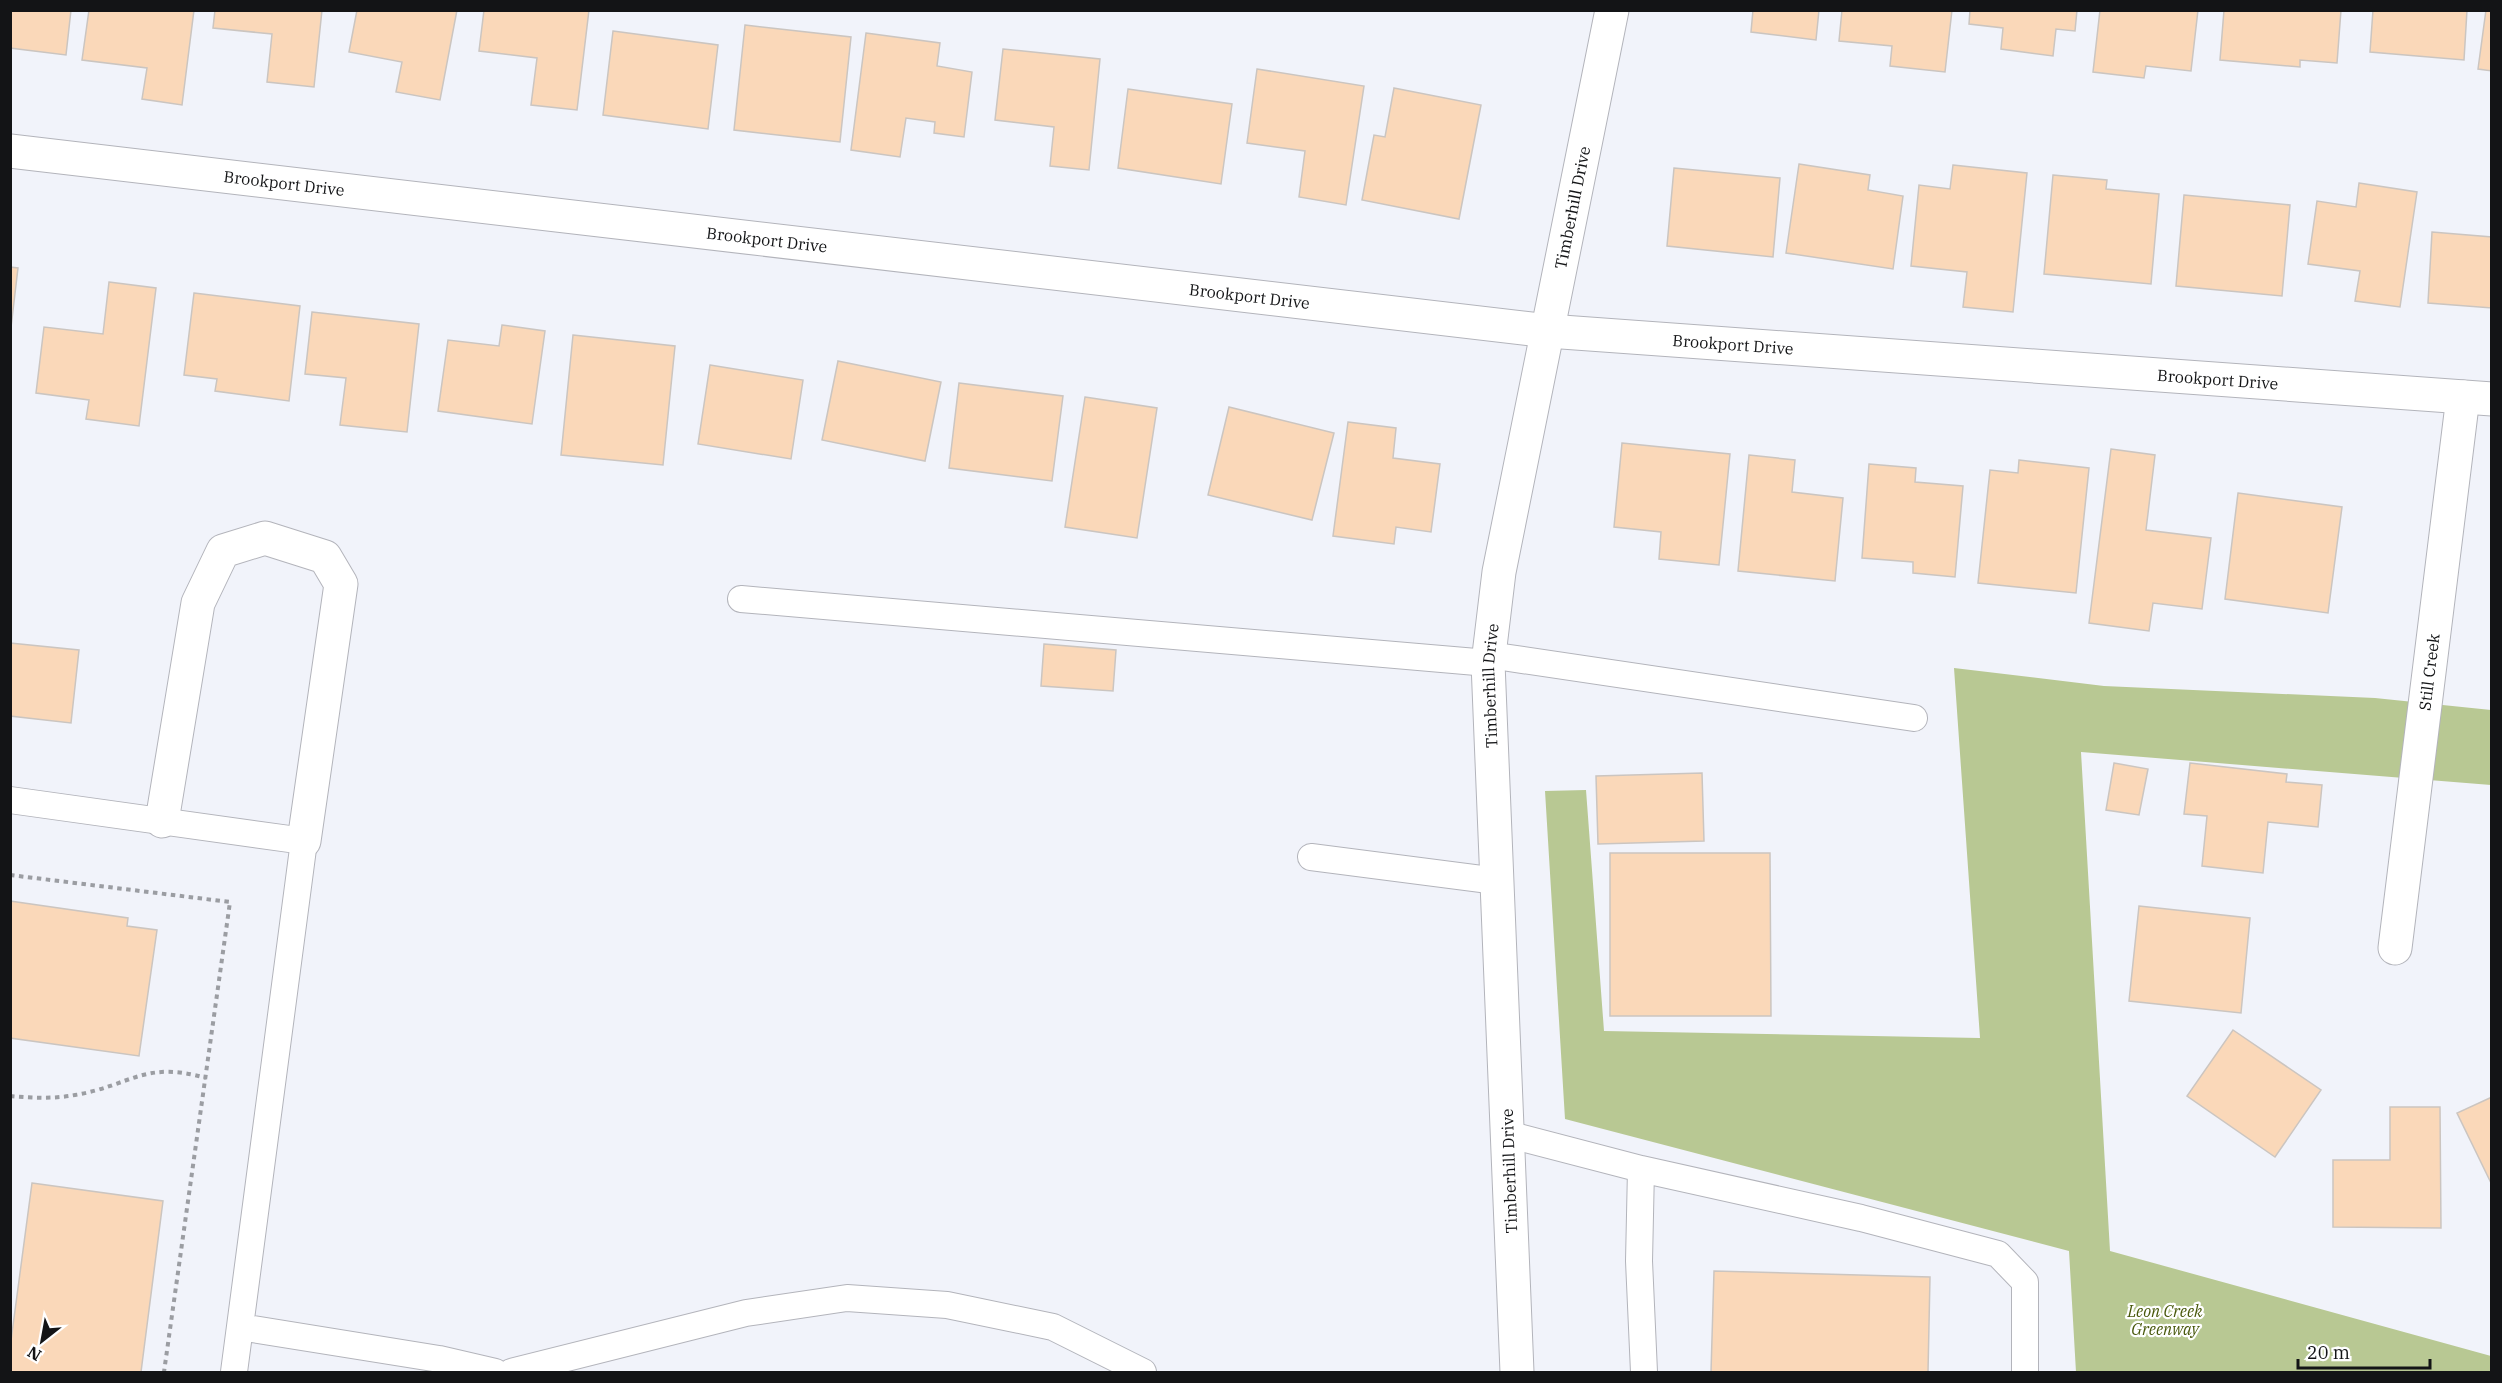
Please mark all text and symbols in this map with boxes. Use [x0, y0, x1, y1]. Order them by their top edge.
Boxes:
street label: Timberhill Drive [1550, 144, 1594, 271]
street label: Brookport Drive [223, 166, 346, 200]
street label: Brookport Drive [705, 223, 828, 257]
street label: Brookport Drive [1188, 279, 1311, 313]
street label: Brookport Drive [1672, 330, 1794, 359]
street label: Brookport Drive [2156, 365, 2279, 394]
street label: Timberhill Drive [1478, 622, 1503, 748]
street label: Still Creek [2414, 632, 2444, 712]
street label: Timberhill Drive [1497, 1108, 1521, 1234]
park label: Leon Creek Greenway [2126, 1301, 2203, 1339]
north arrow [12, 1311, 72, 1371]
scale bar [2298, 1332, 2430, 1370]
text: 20 m [2307, 1341, 2350, 1364]
text: N [24, 1342, 45, 1366]

